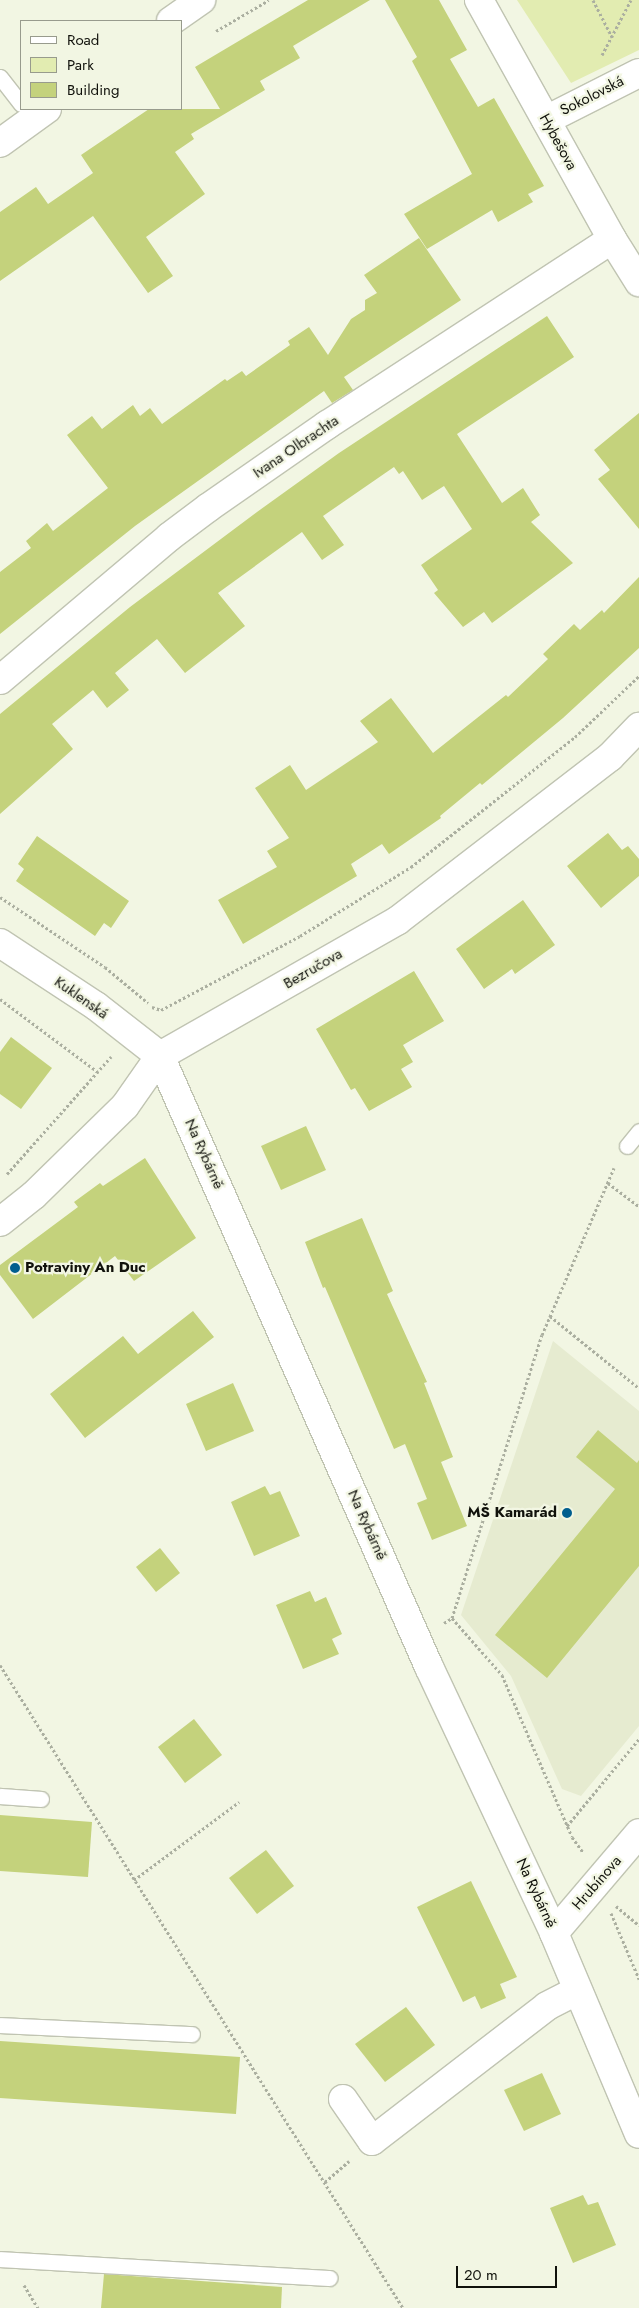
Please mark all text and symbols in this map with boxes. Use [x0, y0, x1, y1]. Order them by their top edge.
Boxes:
legend [20, 20, 182, 110]
text: Road [67, 29, 99, 51]
text: Park [67, 54, 94, 76]
street label: Sokolovská [557, 72, 627, 120]
text: Building [67, 79, 119, 101]
street label: Hybešova [535, 111, 581, 173]
street label: Ivana Olbrachta [250, 412, 342, 482]
street label: Bezručova [280, 945, 346, 993]
street label: Kuklenská [51, 973, 111, 1023]
street label: Na Rybárně [181, 1116, 227, 1192]
place label: Potraviny An Duc [25, 1259, 146, 1277]
marker: Potraviny An Duc [9, 1262, 21, 1274]
street label: Na Rybárně [344, 1487, 390, 1563]
place label: MŠ Kamarád [467, 1504, 557, 1522]
marker: MŠ Kamarád [561, 1507, 573, 1519]
street label: Hrubínova [569, 1852, 625, 1914]
street label: Na Rybárně [512, 1855, 560, 1931]
scale bar [459, 2256, 560, 2288]
text: 20 m [464, 2264, 498, 2286]

